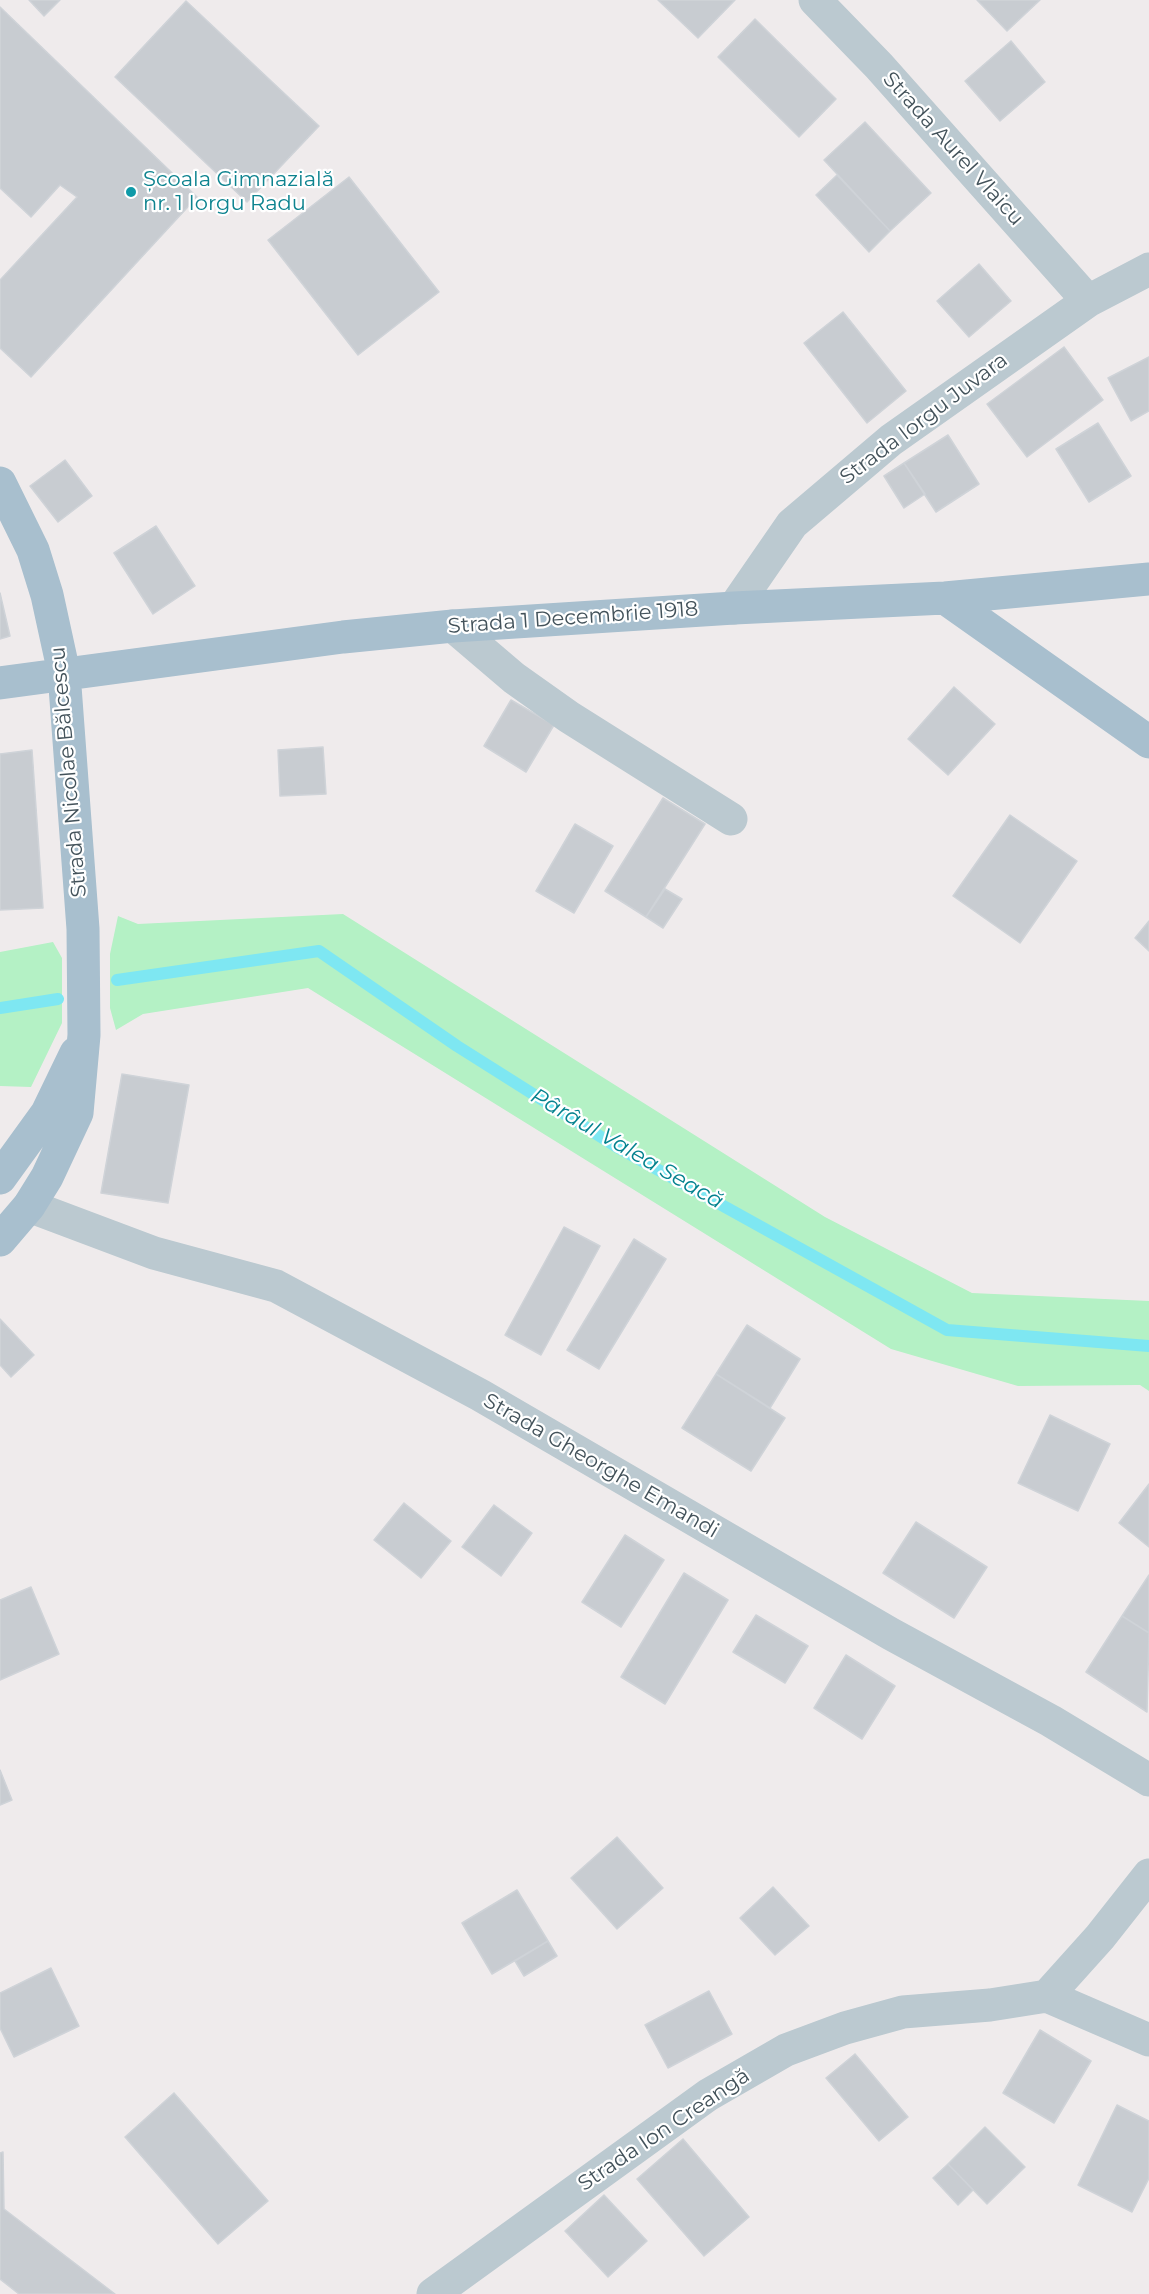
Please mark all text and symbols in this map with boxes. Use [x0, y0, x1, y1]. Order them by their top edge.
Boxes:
street label: Strada Aurel Vlaicu [877, 67, 1029, 231]
place label: Școala Gimnazială nr. 1 Iorgu Radu [143, 167, 334, 217]
marker: Școala Gimnazială nr. 1 Iorgu Radu [124, 185, 138, 199]
street label: Strada Iorgu Juvara [835, 348, 1013, 490]
street label: Strada 1 Decembrie 1918 [447, 597, 699, 639]
street label: Strada Nicolae Bălcescu [45, 646, 93, 898]
water label: Pârâul Valea Seacă [526, 1083, 728, 1215]
street label: Strada Gheorghe Emandi [479, 1388, 723, 1544]
street label: Strada Ion Creangă [573, 2063, 755, 2197]

